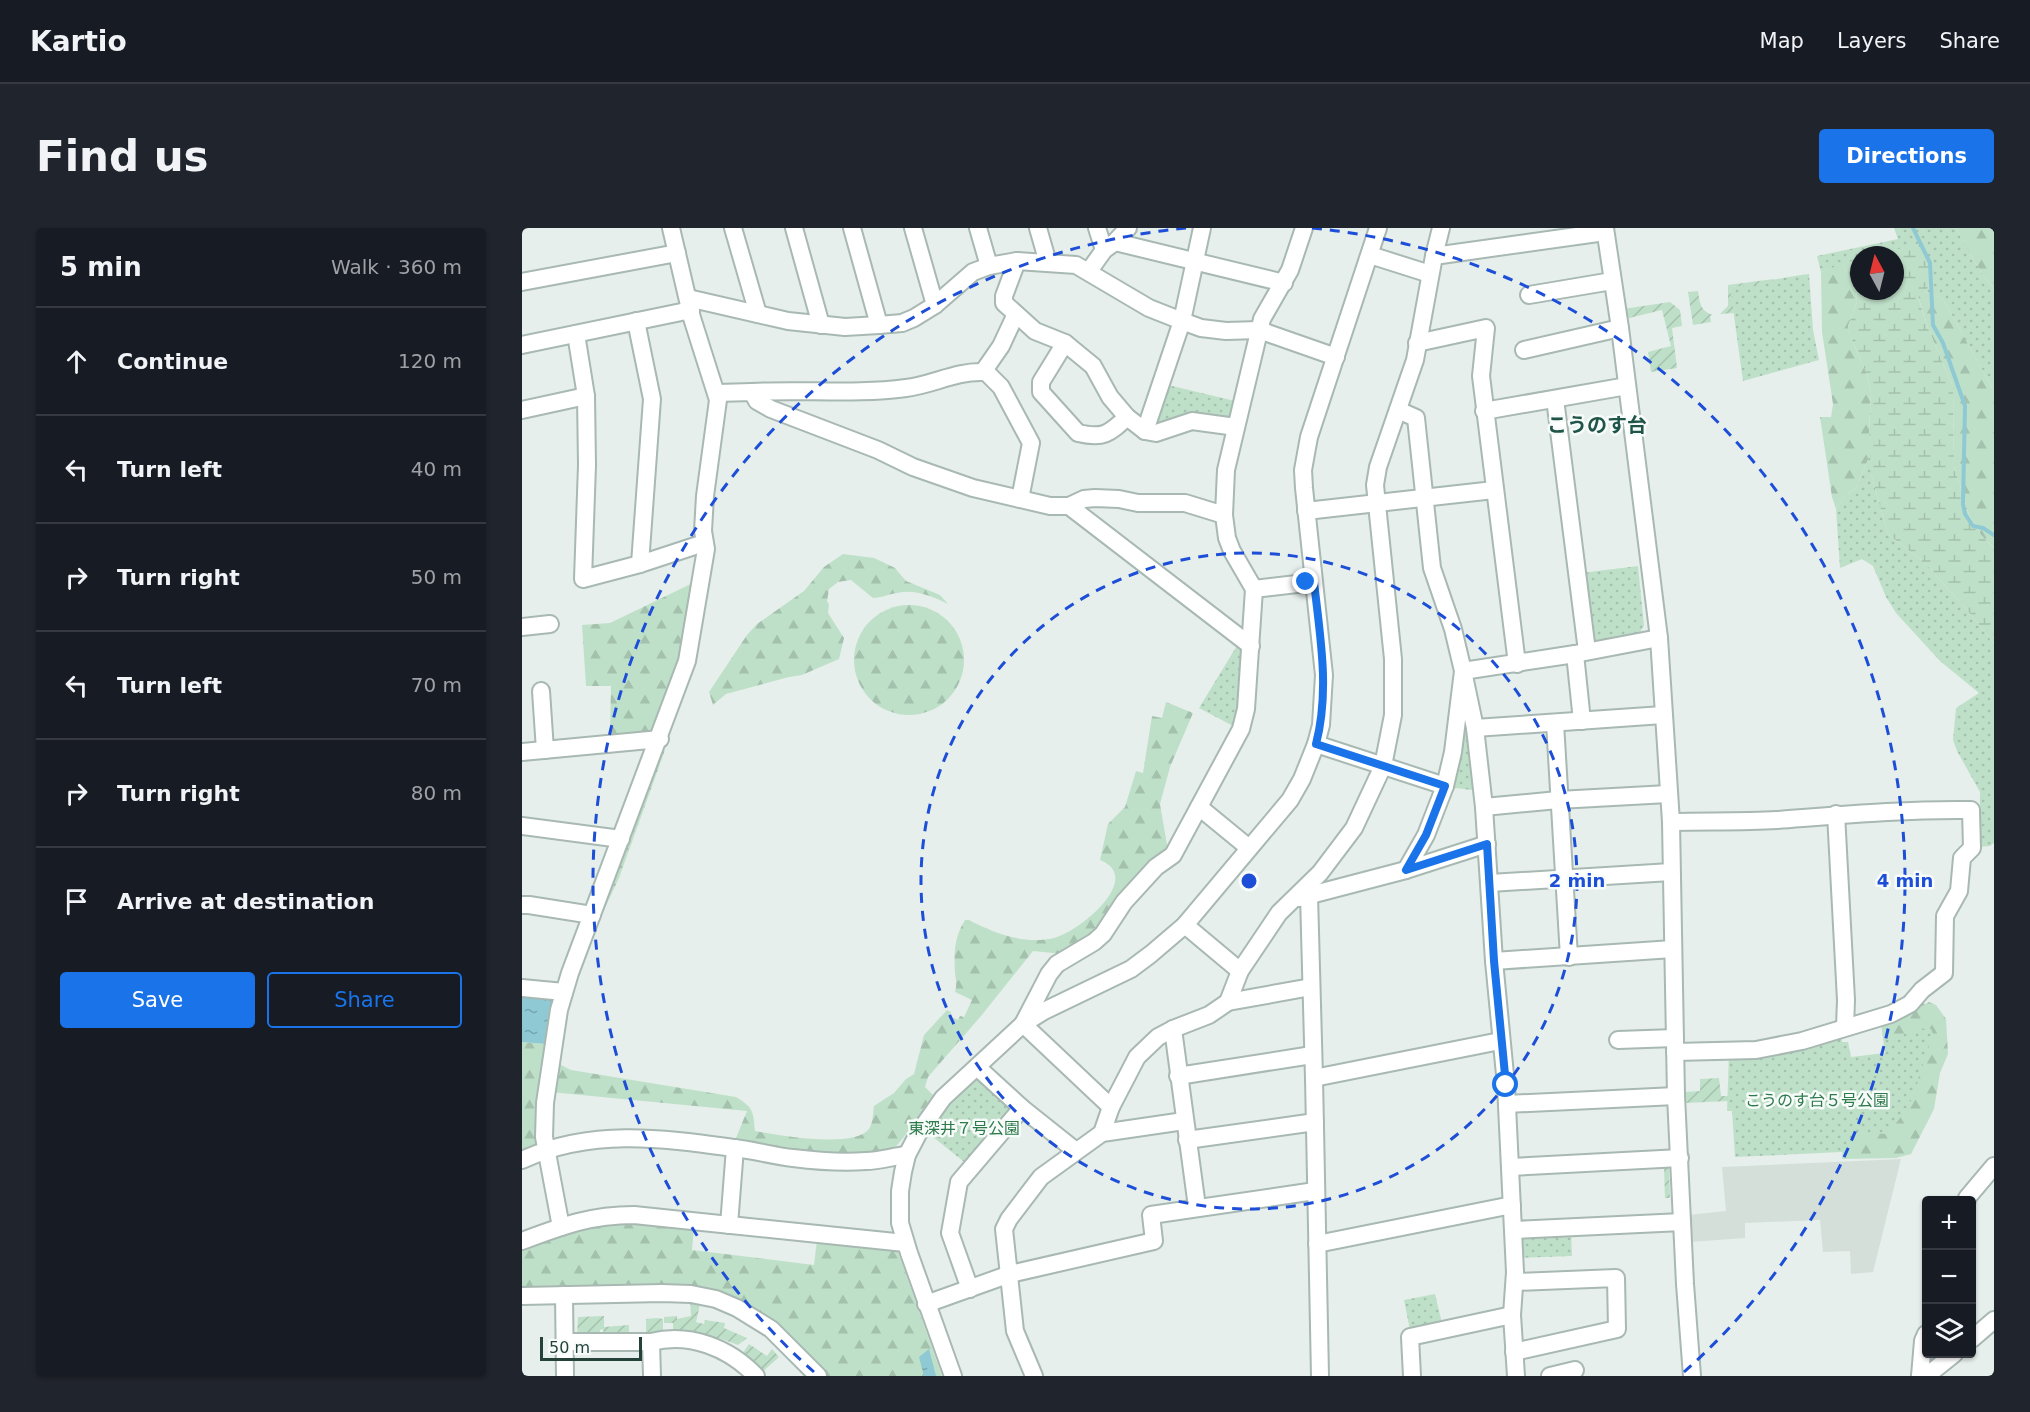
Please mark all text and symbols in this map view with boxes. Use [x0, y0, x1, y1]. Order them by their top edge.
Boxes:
text: Kartio [30, 25, 127, 58]
text: Map [1760, 29, 1804, 53]
text: Layers [1837, 29, 1906, 53]
text: Share [1939, 29, 2000, 53]
button: Directions [1819, 129, 1994, 183]
text: Find us [36, 132, 209, 181]
north arrow [1850, 246, 1904, 300]
text: 5 min [60, 252, 142, 282]
text: Walk · 360 m [331, 255, 462, 279]
icon: ahead [60, 345, 93, 378]
text: Continue [117, 349, 228, 374]
text: 120 m [398, 349, 462, 373]
district label: こうのす台 [1547, 413, 1647, 437]
icon: left [60, 453, 93, 486]
text: Turn left [117, 457, 222, 482]
text: 40 m [411, 457, 462, 481]
icon: right [60, 561, 93, 594]
text: Turn right [117, 565, 240, 590]
text: 50 m [411, 565, 462, 589]
route end [1292, 568, 1318, 594]
icon: left [60, 669, 93, 702]
text: Turn left [117, 673, 222, 698]
text: 70 m [411, 673, 462, 697]
icon: right [60, 777, 93, 810]
text: Turn right [117, 781, 240, 806]
text: 80 m [411, 781, 462, 805]
text: 2 min [1549, 870, 1605, 891]
text: 4 min [1877, 870, 1933, 891]
centre of rings [1239, 871, 1259, 891]
icon: arrive [60, 885, 93, 918]
text: Arrive at destination [117, 889, 374, 914]
button: Save [60, 972, 255, 1028]
button: Share [267, 972, 462, 1028]
route start [1492, 1071, 1518, 1097]
park label: こうのす台５号公園 [1745, 1091, 1889, 1110]
park label: 東深井７号公園 [908, 1119, 1020, 1138]
map controls [1922, 1196, 1976, 1358]
button: + [1922, 1196, 1976, 1250]
button: − [1922, 1250, 1976, 1304]
button: layers [1922, 1304, 1976, 1358]
scale bar [540, 1334, 642, 1362]
text: 50 m [549, 1338, 590, 1357]

